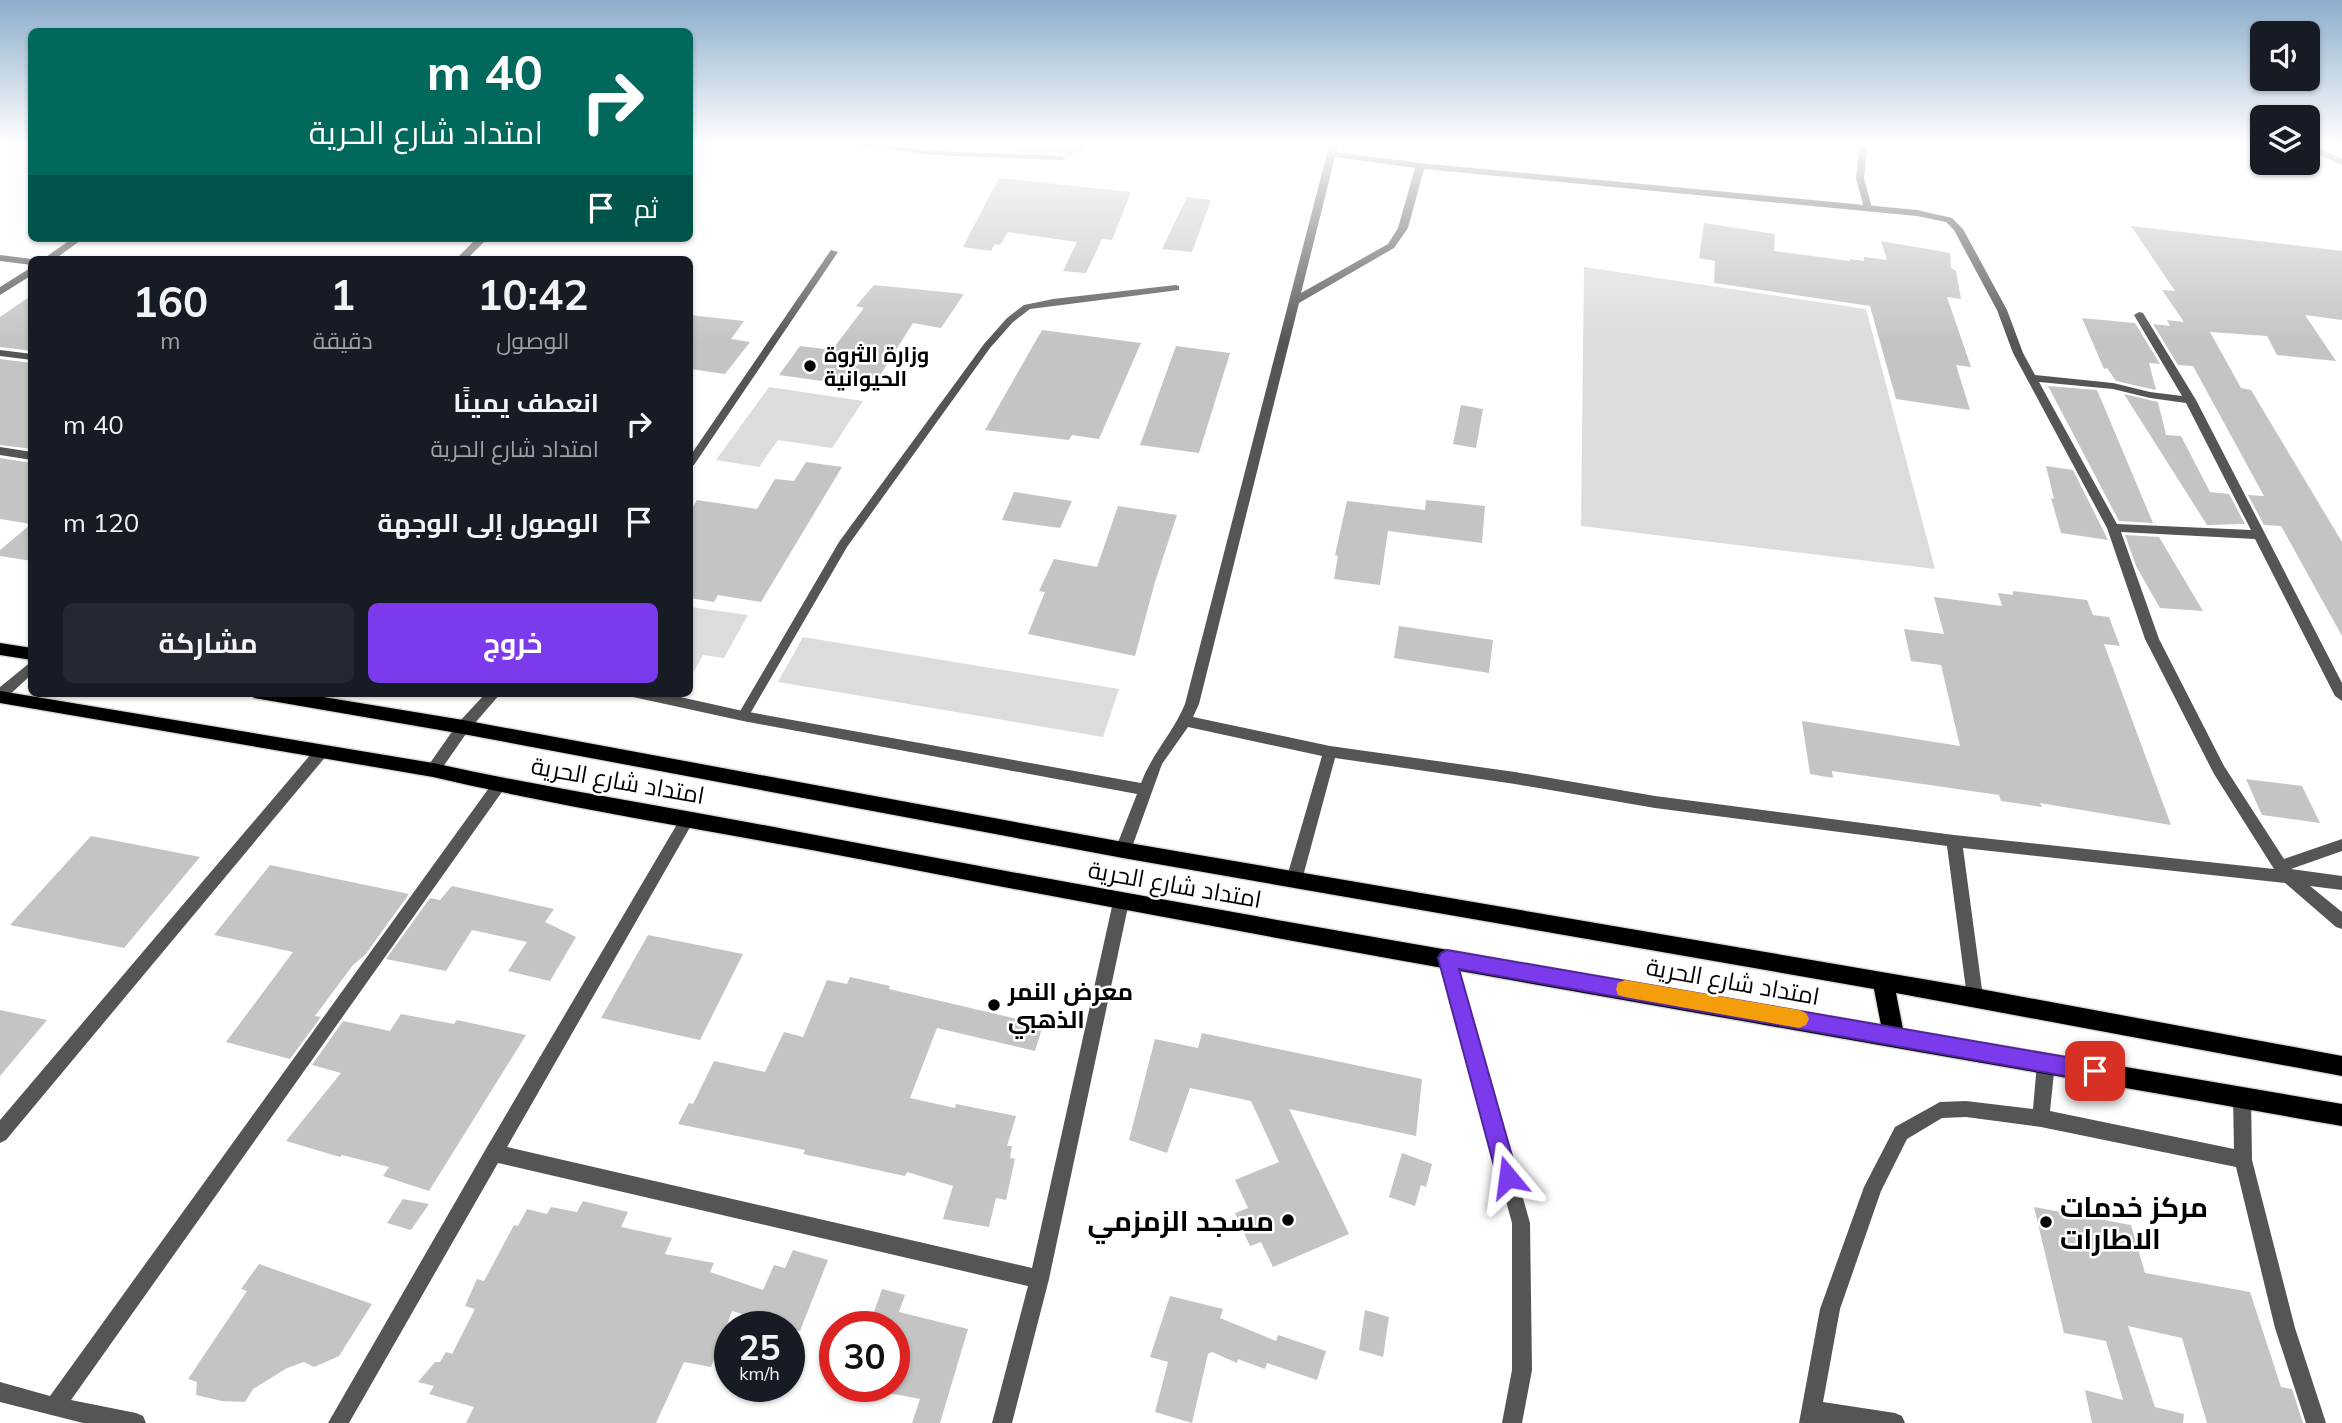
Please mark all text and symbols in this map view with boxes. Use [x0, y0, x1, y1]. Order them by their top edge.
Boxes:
map controls [2250, 21, 2320, 175]
button: sound [2250, 21, 2320, 91]
text: 40 m [427, 41, 543, 102]
icon: right [567, 56, 658, 147]
button: layers [2250, 105, 2320, 175]
text: امتداد شارع الحرية [309, 112, 543, 152]
icon: arrive [582, 189, 620, 227]
text: ثم [634, 192, 658, 225]
text: 1 [330, 268, 355, 321]
text: 10:42 [477, 268, 588, 321]
text: 160 [133, 275, 208, 328]
text: m [160, 326, 181, 355]
text: دقيقة [313, 326, 373, 355]
text: الوصول [496, 326, 569, 355]
place label: وزارة الثروة الحيوانية [824, 341, 929, 392]
marker: وزارة الثروة الحيوانية [802, 358, 818, 374]
text: انعطف يمينًا [453, 386, 599, 419]
icon: right [620, 405, 658, 443]
text: 40 m [63, 408, 124, 441]
text: امتداد شارع الحرية [431, 434, 599, 463]
icon: arrive [620, 503, 658, 541]
text: 120 m [63, 506, 139, 539]
text: الوصول إلى الوجهة [378, 506, 599, 539]
button: مشاركة [63, 603, 354, 683]
button: خروج [368, 603, 658, 683]
street label: امتداد شارع الحرية [529, 750, 707, 812]
street label: امتداد شارع الحرية [1086, 854, 1264, 916]
street label: امتداد شارع الحرية [1644, 951, 1822, 1013]
place label: معرض النمر الذهبي [1007, 976, 1133, 1039]
marker: معرض النمر الذهبي [986, 997, 1002, 1013]
pin [2065, 1041, 2125, 1101]
icon: arrive [2076, 1052, 2114, 1090]
position arrow [1471, 1140, 1545, 1214]
place label: مركز خدمات الاطارات [2060, 1189, 2208, 1256]
place label: مسجد الزمزمي [1087, 1203, 1274, 1244]
marker: مسجد الزمزمي [1280, 1212, 1296, 1228]
marker: مركز خدمات الاطارات [2038, 1214, 2054, 1230]
speed limit sign: 30 [819, 1311, 910, 1402]
text: 25 [738, 1325, 781, 1369]
text: km/h [739, 1362, 780, 1385]

